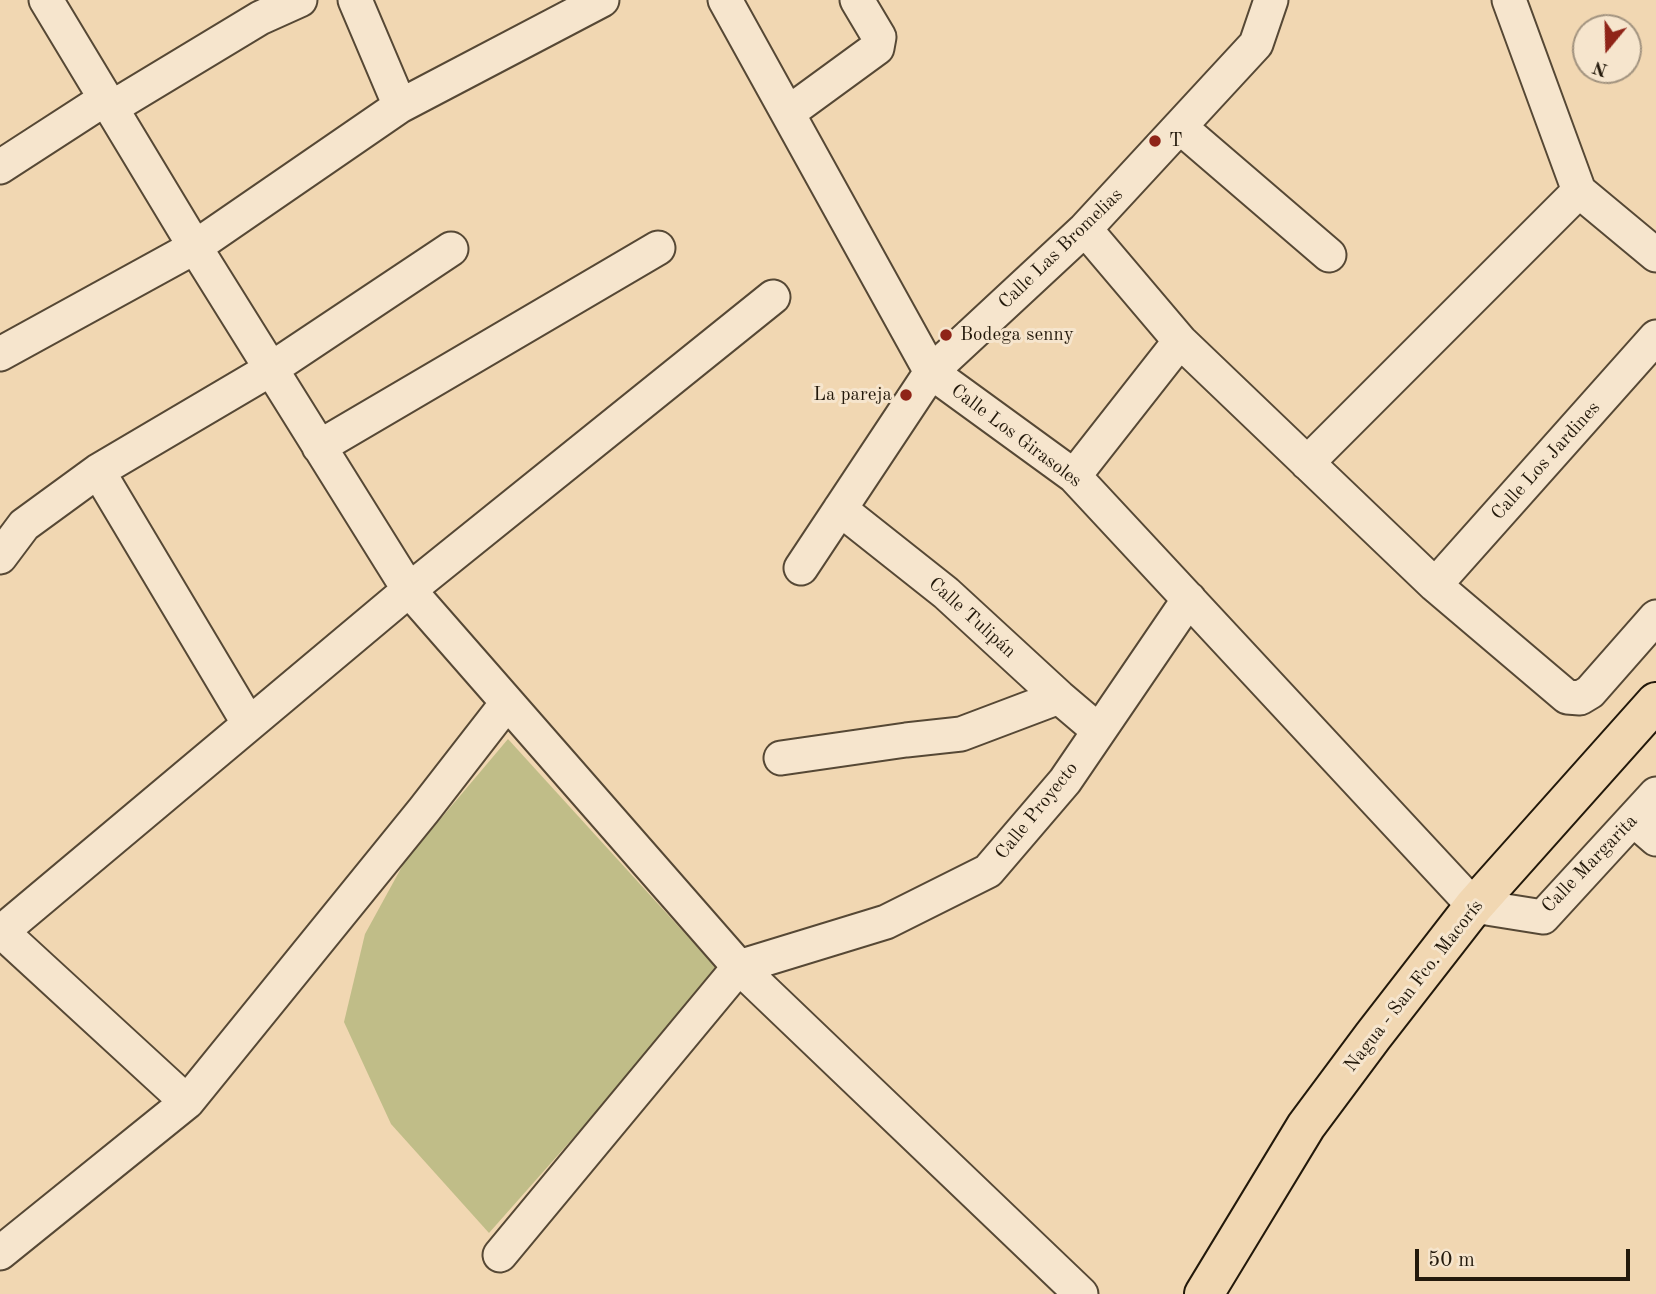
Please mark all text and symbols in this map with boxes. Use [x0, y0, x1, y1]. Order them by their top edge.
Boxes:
north arrow [1572, 14, 1642, 84]
text: N [1591, 56, 1611, 79]
place label: T [1169, 130, 1183, 152]
marker: T [1147, 133, 1163, 149]
street label: Calle Las Bromelias [994, 184, 1128, 314]
place label: Bodega senny [960, 324, 1074, 346]
marker: Bodega senny [938, 327, 954, 343]
street label: Calle Los Girasoles [946, 379, 1086, 493]
place label: La pareja [813, 384, 892, 406]
marker: La pareja [898, 387, 914, 403]
street label: Calle Los Jardines [1487, 397, 1605, 525]
street label: Calle Tulipán [924, 573, 1020, 663]
street label: Calle Proyecto [991, 758, 1083, 864]
street label: Calle Margarita [1537, 810, 1643, 918]
street label: Nagua - San Fco. Macorís [1340, 895, 1488, 1077]
scale bar [1418, 1234, 1633, 1278]
text: 50 m [1428, 1250, 1475, 1271]

